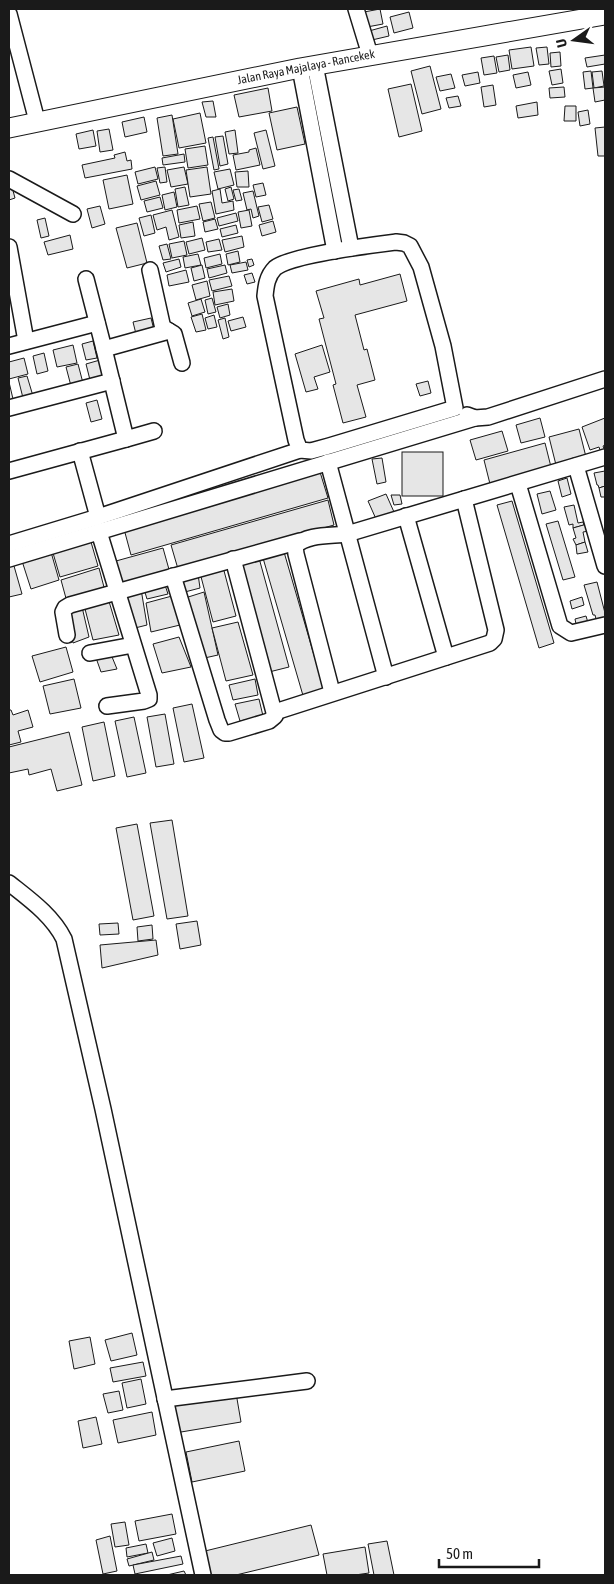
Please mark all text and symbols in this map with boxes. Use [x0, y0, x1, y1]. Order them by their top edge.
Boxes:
north arrow [549, 15, 599, 65]
text: U [553, 37, 570, 49]
street label: Jalan Raya Majalaya - Rancekek [236, 47, 377, 87]
scale bar [439, 1536, 539, 1568]
text: 50 m [446, 1545, 473, 1562]

